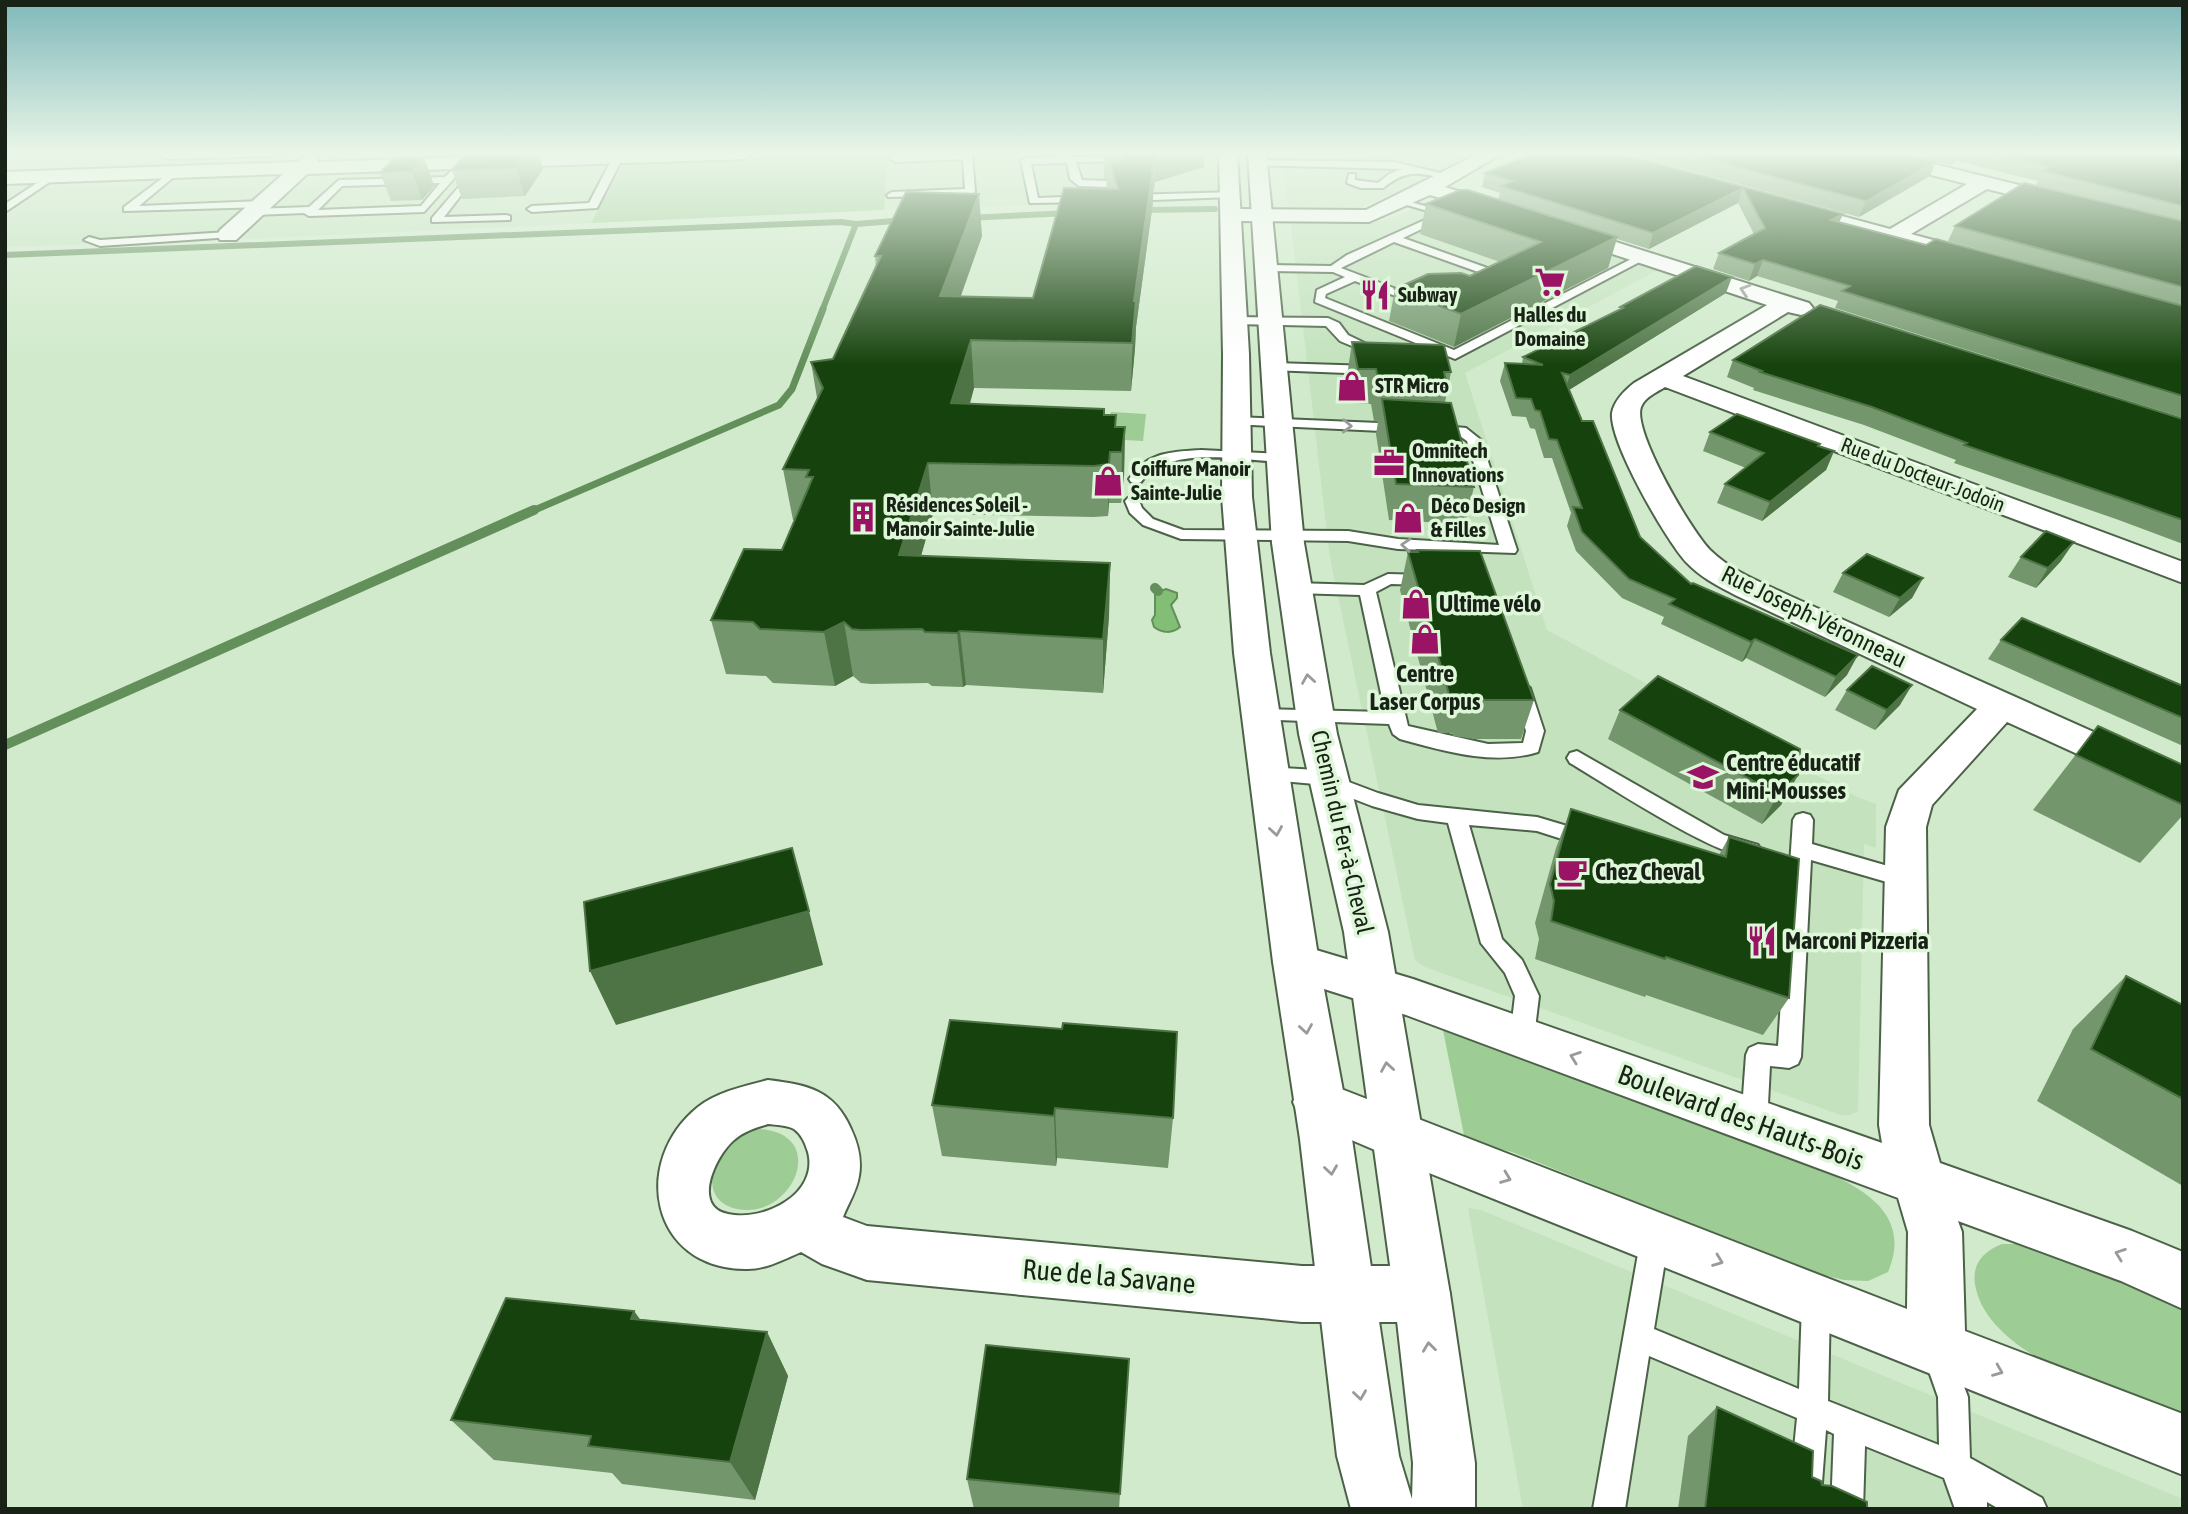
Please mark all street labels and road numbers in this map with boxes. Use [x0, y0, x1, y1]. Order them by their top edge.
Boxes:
street label: Rue du Docteur-Jodoin [1838, 432, 2009, 516]
street label: Rue Joseph-Véronneau [1717, 560, 1911, 673]
street label: Chemin du Fer-à-Cheval [1306, 728, 1379, 937]
street label: Boulevard des Hauts-Bois [1614, 1058, 1868, 1176]
street label: Rue de la Savane [1021, 1252, 1197, 1300]

